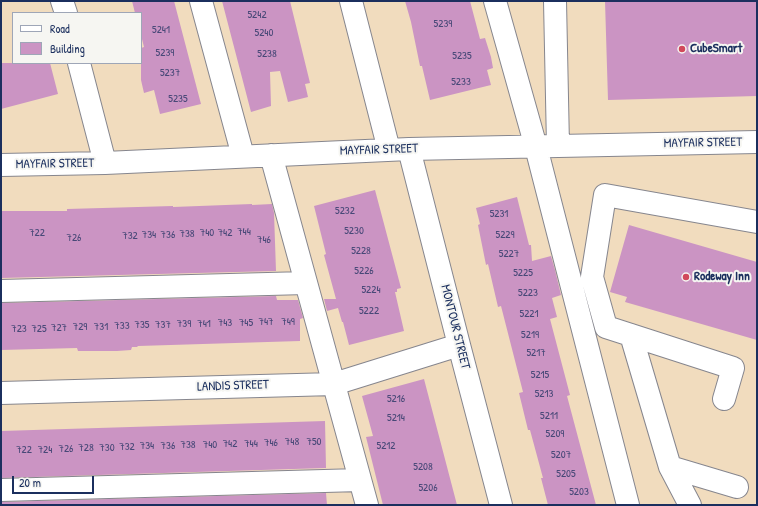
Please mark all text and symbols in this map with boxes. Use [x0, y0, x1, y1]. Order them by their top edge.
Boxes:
house number: 5242 [247, 8, 267, 22]
legend [12, 12, 142, 64]
house number: 5239 [434, 17, 452, 31]
text: Road [50, 20, 70, 37]
house number: 5241 [152, 23, 170, 37]
house number: 5240 [255, 26, 273, 40]
text: Building [50, 40, 85, 57]
place label: CubeSmart [690, 41, 742, 57]
marker: CubeSmart [677, 44, 687, 54]
house number: 5239 [156, 46, 174, 60]
house number: 5238 [257, 47, 277, 61]
house number: 5235 [452, 49, 472, 63]
house number: 5237 [160, 66, 180, 80]
house number: 5233 [451, 75, 471, 89]
house number: 5235 [168, 92, 188, 106]
street label: MAYFAIR STREET [664, 135, 742, 151]
street label: MAYFAIR STREET [339, 141, 419, 159]
street label: MAYFAIR STREET [16, 156, 94, 172]
house number: 5232 [335, 204, 355, 218]
house number: 5231 [490, 207, 508, 221]
house number: 5230 [344, 224, 364, 238]
house number: 744 [237, 225, 251, 239]
house number: 722 [29, 226, 45, 240]
house number: 740 [200, 226, 214, 240]
house number: 742 [218, 226, 232, 240]
house number: 738 [179, 227, 195, 241]
house number: 734 [142, 228, 156, 242]
house number: 736 [161, 228, 175, 242]
house number: 5229 [496, 228, 514, 242]
house number: 732 [122, 229, 138, 243]
house number: 726 [67, 231, 81, 245]
house number: 746 [257, 233, 271, 247]
house number: 5228 [351, 244, 371, 258]
house number: 5227 [499, 247, 519, 261]
house number: 5226 [354, 264, 374, 278]
house number: 5225 [513, 266, 533, 280]
place label: Rodeway Inn [694, 269, 750, 285]
marker: Rodeway Inn [681, 272, 691, 282]
house number: 5224 [361, 283, 381, 297]
street label: MONTOUR STREET [437, 283, 473, 371]
house number: 5223 [518, 286, 538, 300]
house number: 5222 [359, 304, 379, 318]
house number: 5221 [520, 307, 538, 321]
house number: 747 [258, 315, 274, 329]
house number: 749 [281, 315, 295, 329]
house number: 743 [218, 316, 232, 330]
house number: 745 [239, 316, 253, 330]
house number: 739 [177, 317, 191, 331]
house number: 741 [197, 317, 211, 331]
house number: 735 [134, 318, 150, 332]
house number: 737 [155, 318, 171, 332]
house number: 733 [114, 319, 130, 333]
house number: 729 [73, 320, 87, 334]
house number: 731 [94, 320, 108, 334]
house number: 727 [51, 321, 67, 335]
house number: 723 [11, 322, 27, 336]
house number: 725 [31, 322, 47, 336]
house number: 5219 [521, 328, 539, 342]
house number: 5217 [526, 346, 546, 360]
house number: 5215 [531, 368, 549, 382]
street label: LANDIS STREET [197, 377, 269, 395]
house number: 5213 [535, 387, 553, 401]
house number: 5216 [387, 392, 405, 406]
house number: 5211 [540, 409, 558, 423]
house number: 5214 [387, 411, 405, 425]
house number: 5209 [546, 427, 564, 441]
house number: 748 [285, 435, 299, 449]
house number: 750 [306, 435, 322, 449]
house number: 746 [264, 436, 278, 450]
house number: 742 [223, 437, 237, 451]
house number: 744 [244, 437, 258, 451]
house number: 738 [180, 438, 196, 452]
house number: 740 [203, 438, 217, 452]
house number: 734 [140, 439, 154, 453]
house number: 736 [161, 439, 175, 453]
house number: 5212 [377, 439, 395, 453]
house number: 732 [119, 440, 135, 454]
house number: 728 [78, 441, 94, 455]
house number: 730 [99, 441, 115, 455]
house number: 726 [59, 442, 73, 456]
house number: 722 [16, 443, 32, 457]
house number: 724 [38, 443, 52, 457]
house number: 5207 [551, 448, 571, 462]
house number: 5208 [413, 460, 433, 474]
house number: 5205 [556, 467, 576, 481]
scale bar [14, 468, 96, 494]
text: 20 m [19, 474, 41, 491]
house number: 5206 [418, 481, 438, 495]
house number: 5203 [569, 485, 589, 499]

